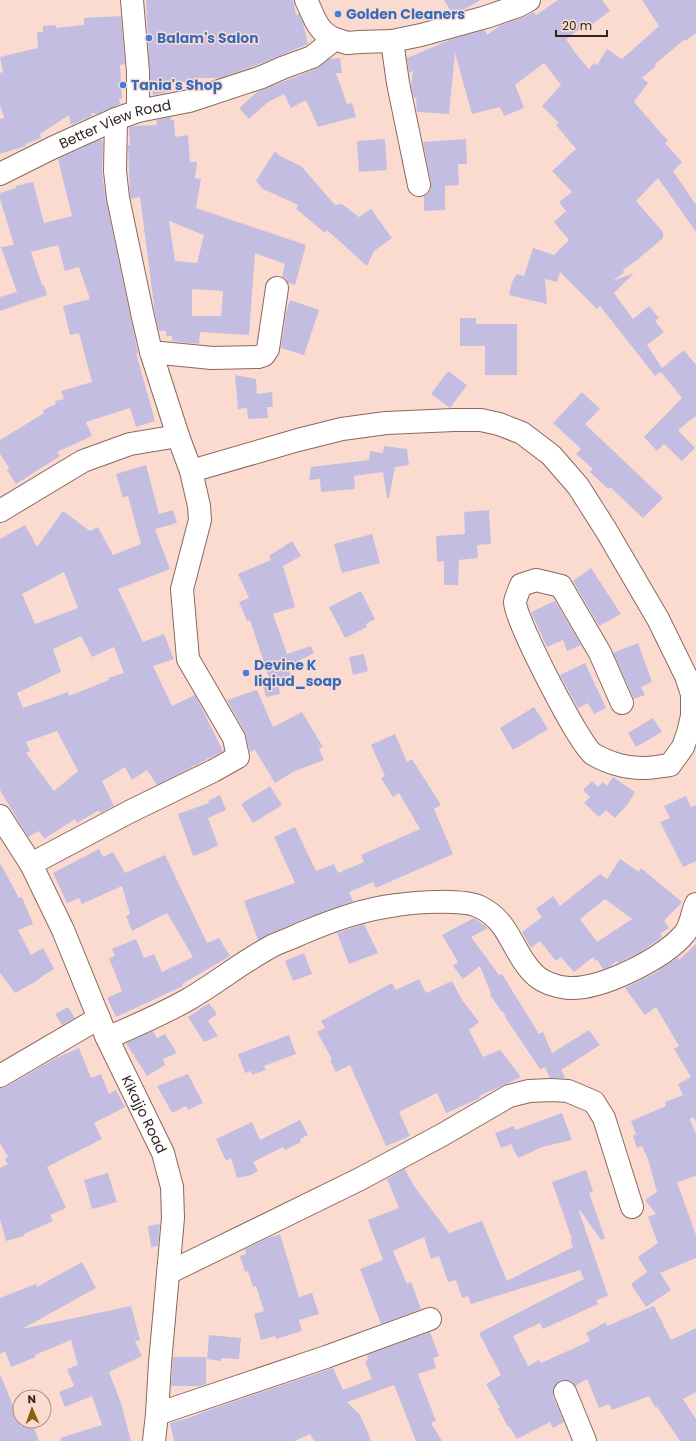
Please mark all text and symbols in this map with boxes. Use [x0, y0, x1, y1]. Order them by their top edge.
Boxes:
place label: Golden Cleaners [346, 4, 465, 24]
marker: Golden Cleaners [333, 9, 343, 19]
scale bar [556, 12, 607, 38]
text: 20 m [562, 17, 592, 34]
place label: Balam's Salon [157, 28, 259, 48]
marker: Balam's Salon [144, 33, 154, 43]
place label: Tania's Shop [131, 75, 223, 95]
marker: Tania's Shop [118, 80, 128, 90]
street label: Better View Road [56, 95, 173, 154]
place label: Devine K liqiud_soap [254, 655, 342, 691]
marker: Devine K liqiud_soap [241, 668, 251, 678]
street label: Kikajjo Road [117, 1072, 172, 1157]
north arrow [12, 1389, 52, 1429]
text: N [27, 1391, 36, 1407]

